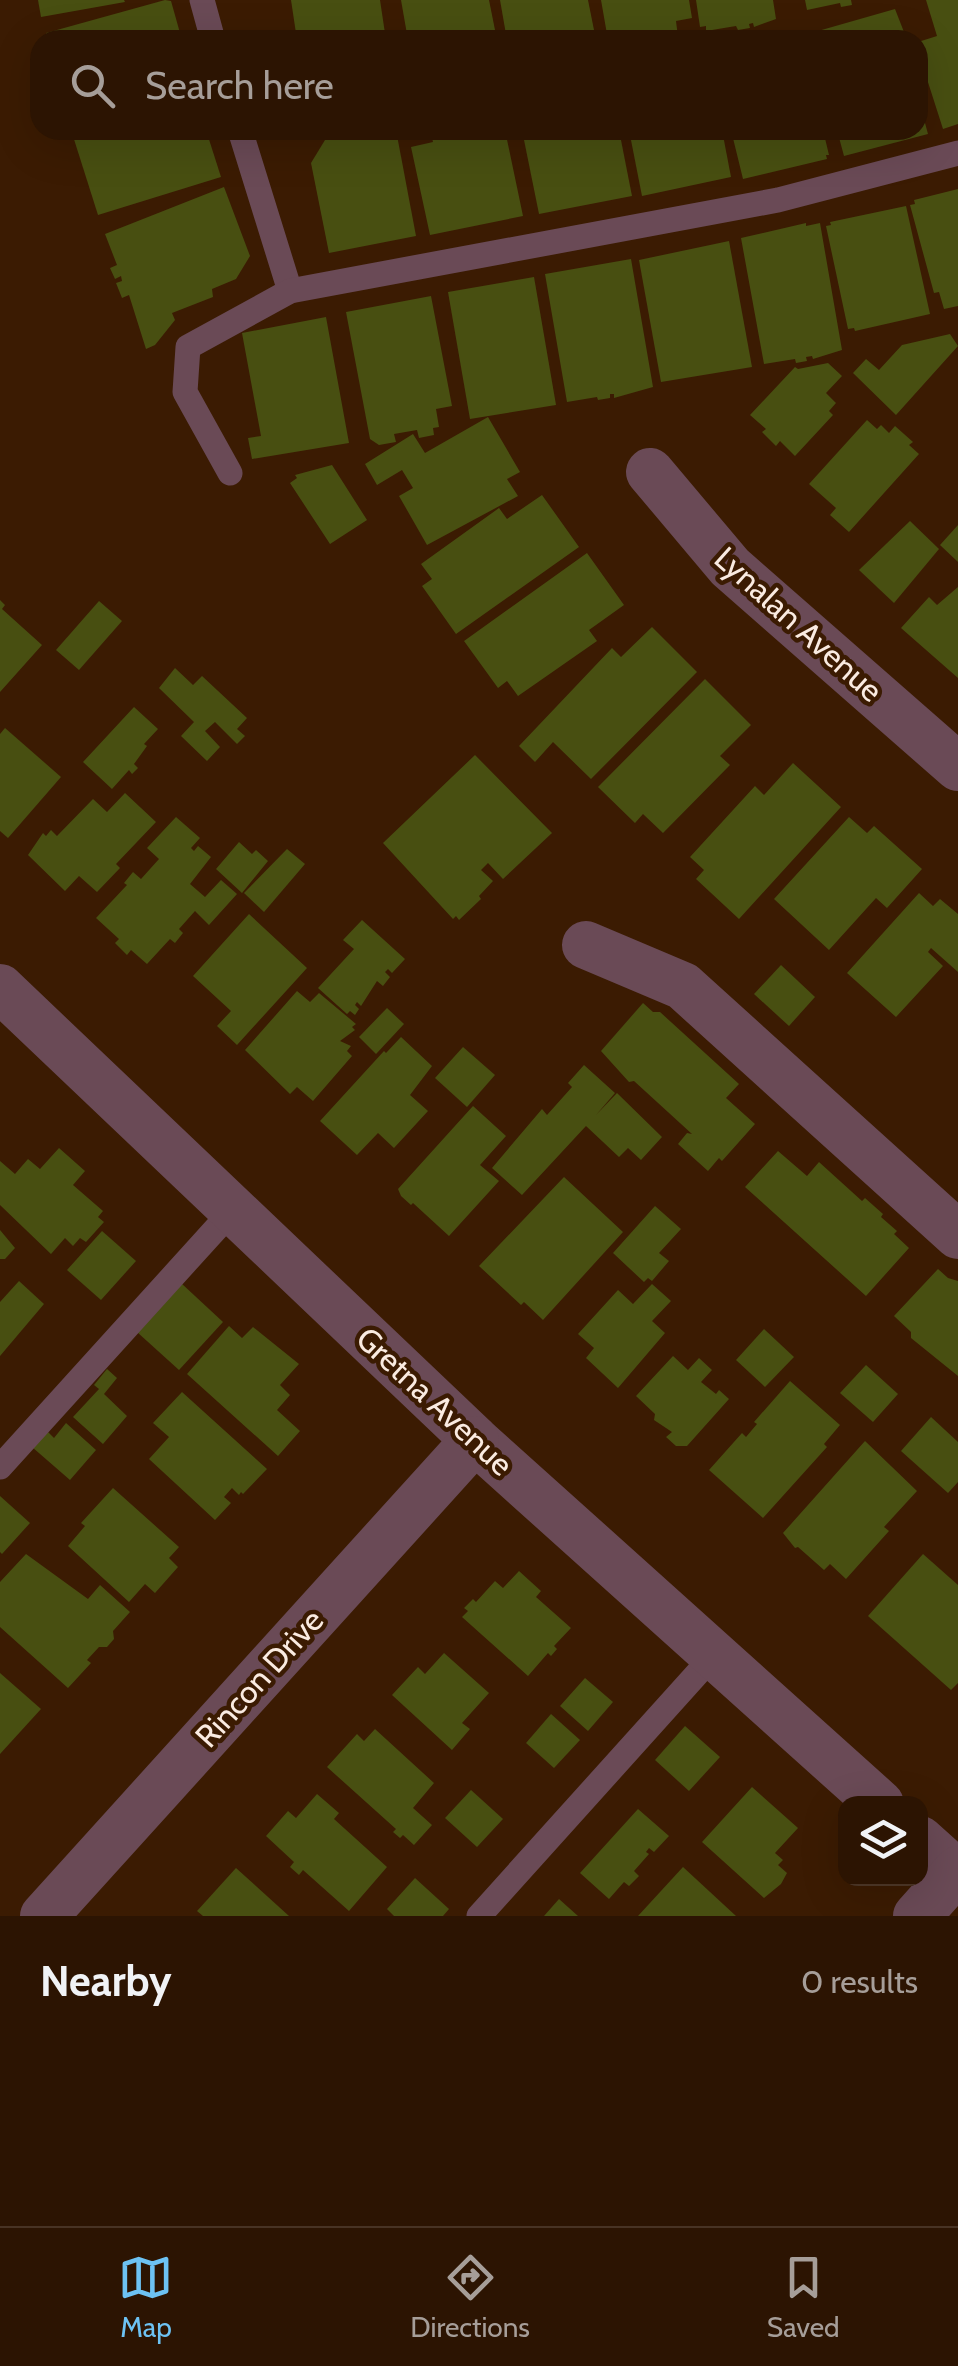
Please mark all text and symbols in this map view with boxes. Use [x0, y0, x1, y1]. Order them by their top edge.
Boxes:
search box [30, 30, 928, 140]
icon: search [65, 58, 120, 113]
text: Search here [145, 62, 334, 109]
street label: Lynalan Avenue [707, 538, 891, 710]
street label: Gretna Avenue [349, 1319, 521, 1483]
street label: Rincon Drive [187, 1601, 331, 1755]
map controls [838, 1796, 928, 1886]
button: layers [838, 1796, 928, 1886]
text: Nearby [40, 1955, 172, 2007]
text: 0 results [801, 1962, 918, 2001]
tab: Map [118, 2250, 173, 2344]
tab: Directions [410, 2250, 530, 2344]
tab: Saved [767, 2250, 840, 2344]

